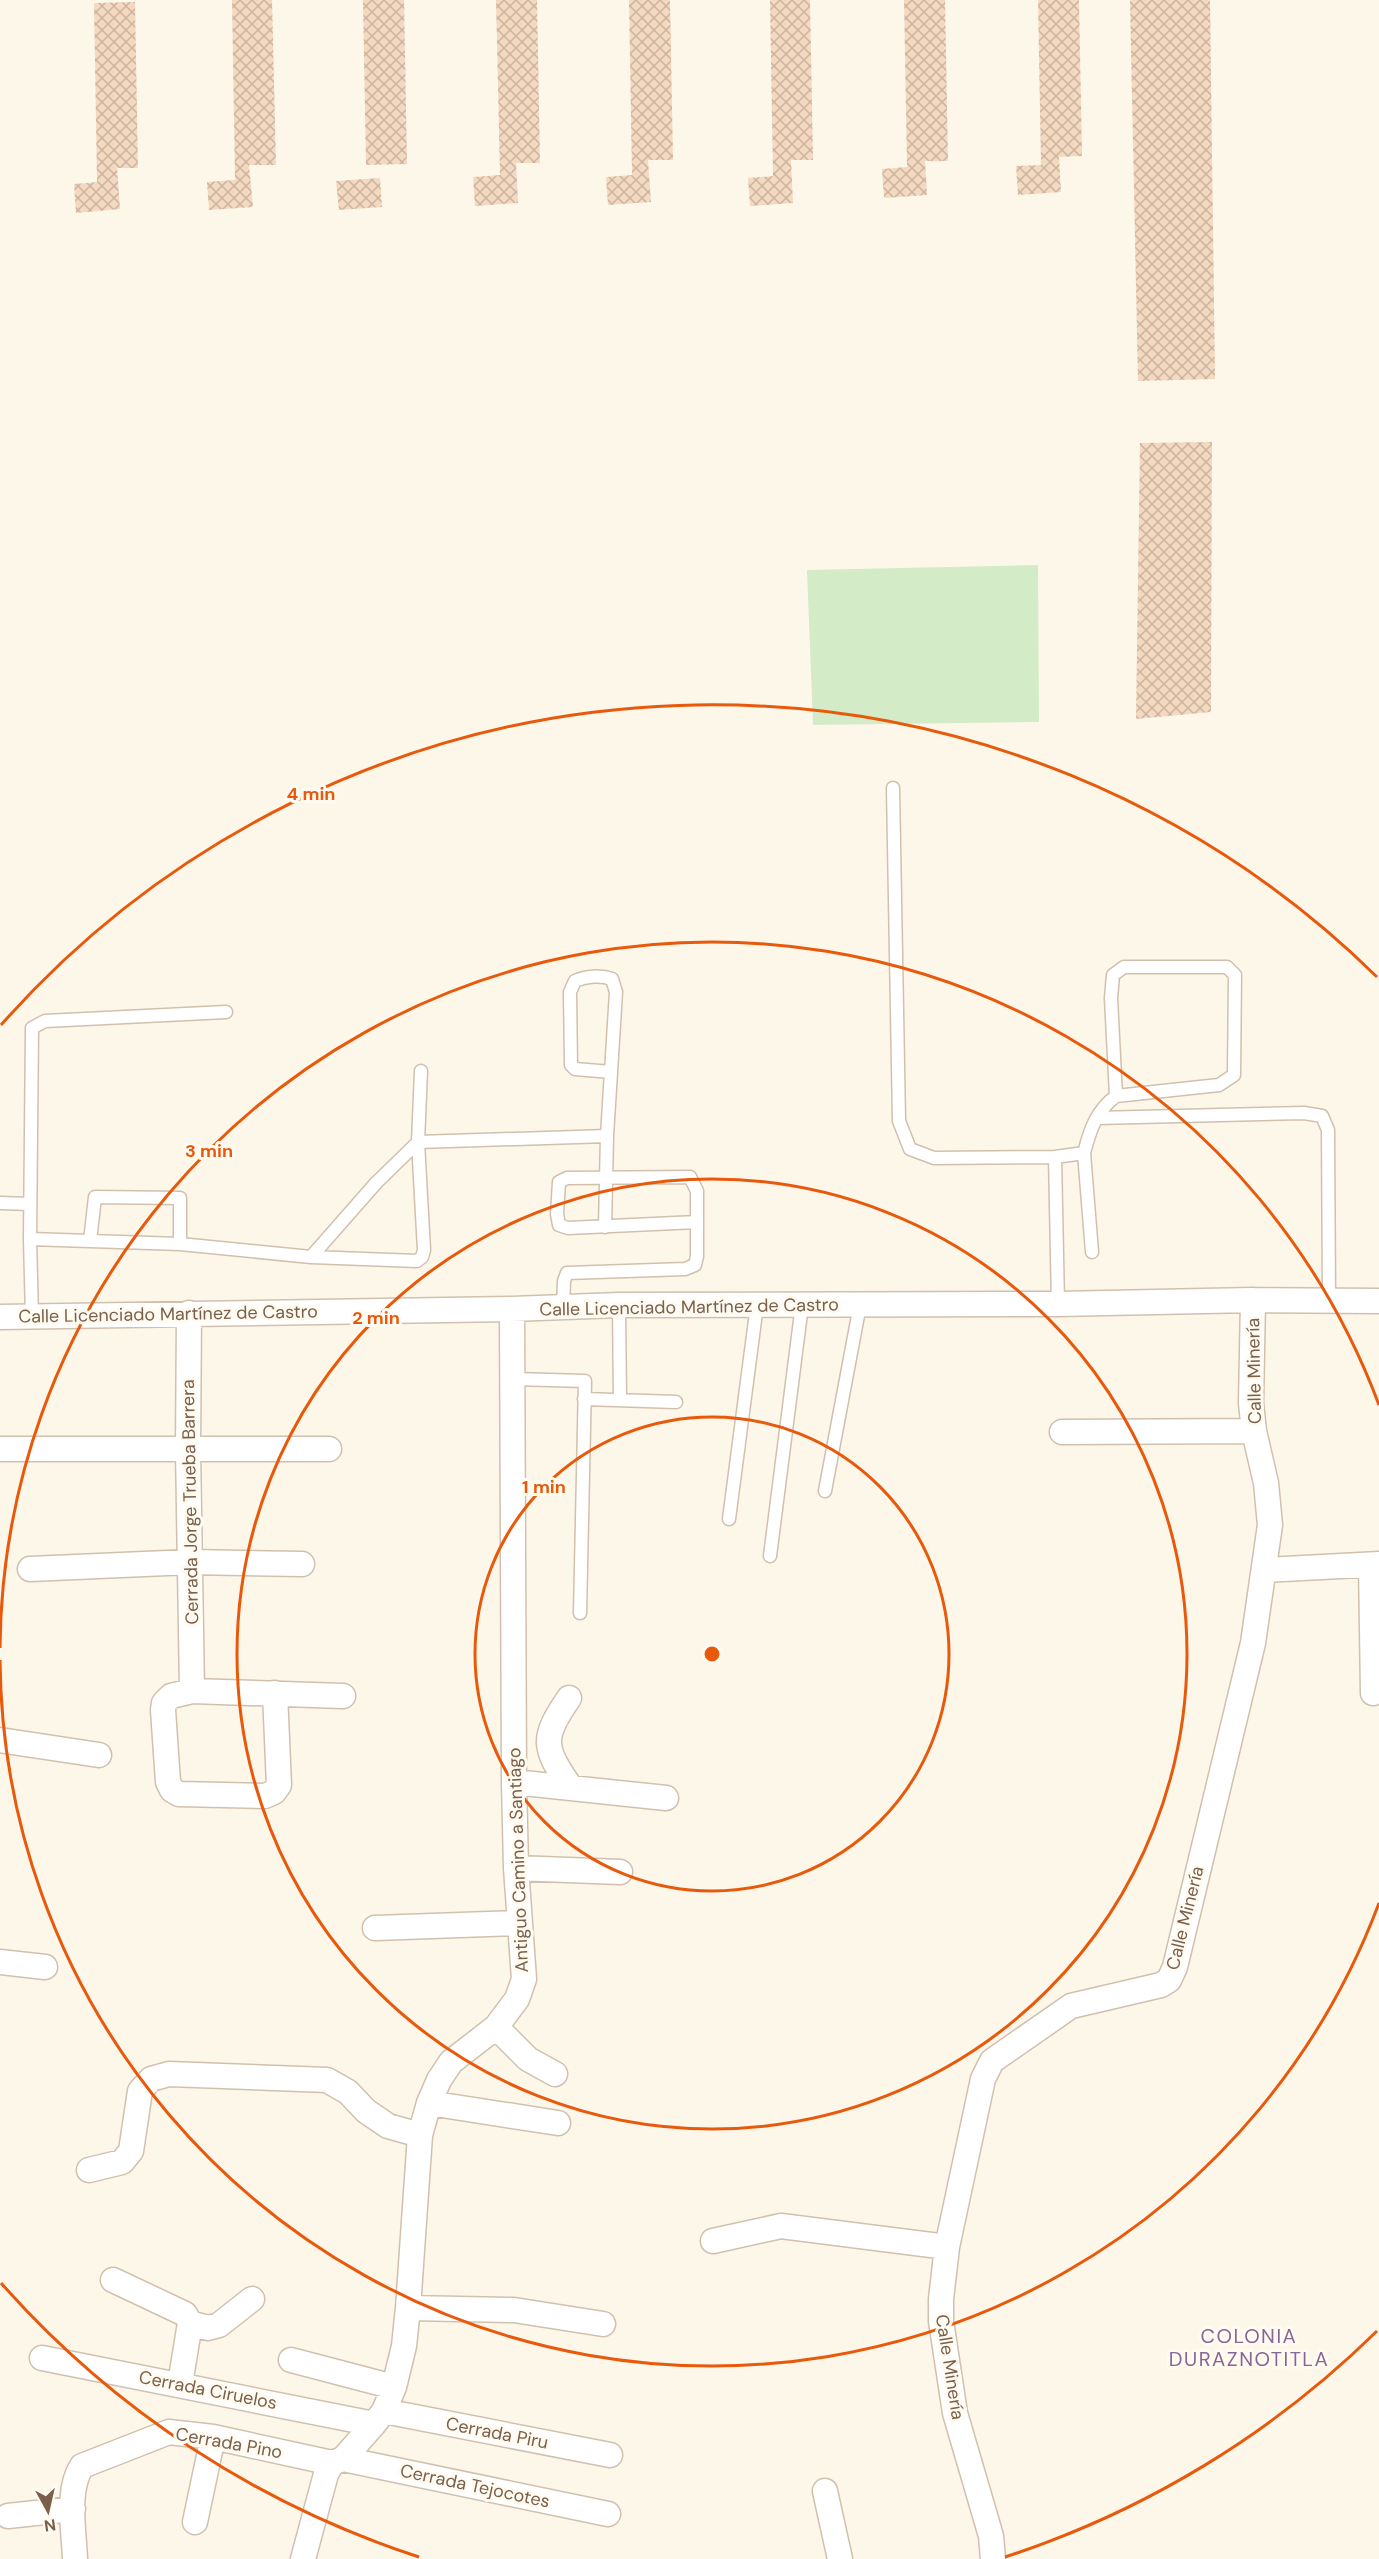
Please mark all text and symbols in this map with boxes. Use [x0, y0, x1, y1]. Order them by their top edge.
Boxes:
text: 4 min [287, 782, 335, 806]
text: 3 min [185, 1139, 233, 1163]
street label: Calle Licenciado Martínez de Castro [539, 1292, 839, 1322]
street label: Calle Licenciado Martínez de Castro [18, 1299, 318, 1329]
text: 2 min [352, 1306, 400, 1330]
street label: Calle Minería [1241, 1318, 1267, 1424]
street label: Cerrada Jorge Trueba Barrera [176, 1379, 204, 1625]
text: 1 min [522, 1475, 566, 1499]
centre of rings [702, 1644, 722, 1664]
street label: Antiguo Camino a Santiago [502, 1747, 534, 1973]
street label: Calle Minería [1161, 1864, 1209, 1972]
street label: Calle Minería [930, 2313, 970, 2421]
district label: COLONIA DURAZNOTITLA [1169, 2323, 1329, 2372]
street label: Cerrada Ciruelos [137, 2365, 279, 2415]
street label: Cerrada Piru [444, 2411, 550, 2455]
street label: Cerrada Pino [174, 2422, 284, 2464]
street label: Cerrada Tejocotes [398, 2458, 552, 2514]
north arrow [18, 2481, 78, 2541]
text: N [43, 2514, 57, 2537]

